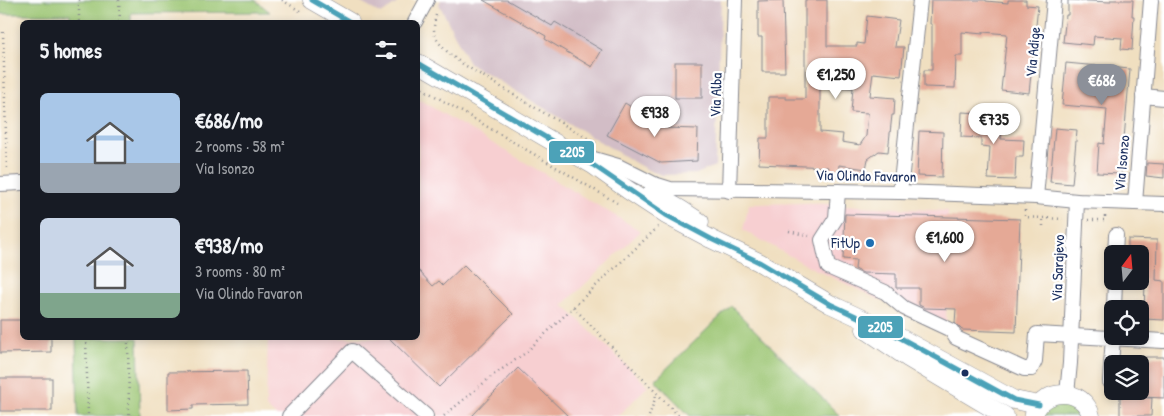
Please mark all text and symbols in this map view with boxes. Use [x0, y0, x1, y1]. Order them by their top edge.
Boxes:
street label: Via Adige [1020, 26, 1045, 78]
text: 5 homes [40, 36, 102, 65]
icon: filters [372, 36, 400, 64]
pin: €1,250 [795, 58, 877, 100]
text: €1,250 [817, 63, 855, 85]
pin: €686 [1072, 64, 1132, 106]
text: €686 [1088, 69, 1116, 91]
street label: Via Alba [704, 72, 727, 118]
pin: €938 [625, 96, 685, 138]
text: €938 [641, 101, 669, 123]
pin: €735 [964, 102, 1024, 145]
text: €686/mo [195, 106, 263, 135]
text: €735 [979, 108, 1009, 130]
icon: home [80, 113, 140, 173]
street label: Via Isonzo [1109, 134, 1134, 192]
text: 2 rooms · 58 m² [195, 135, 285, 157]
line badge: z205 [548, 140, 595, 164]
text: z205 [560, 142, 584, 161]
text: Via Isonzo [195, 157, 254, 179]
street label: Via Olindo Favaron [815, 164, 917, 187]
pin: €1,600 [904, 220, 986, 263]
text: €1,600 [926, 226, 964, 248]
text: €938/mo [195, 231, 263, 260]
place label: FitUp [830, 232, 861, 253]
street label: Via Sarajevo [1046, 234, 1069, 302]
marker: FitUp [864, 237, 876, 249]
icon: home [80, 238, 140, 298]
north arrow [1104, 245, 1149, 290]
map controls [1104, 245, 1149, 400]
text: 3 rooms · 80 m² [195, 260, 285, 282]
text: Via Olindo Favaron [195, 282, 303, 304]
button: locate [1104, 300, 1149, 345]
line badge: z205 [857, 315, 904, 339]
text: z205 [868, 317, 892, 336]
button: layers [1104, 355, 1149, 400]
unlabelled marker [960, 368, 970, 378]

